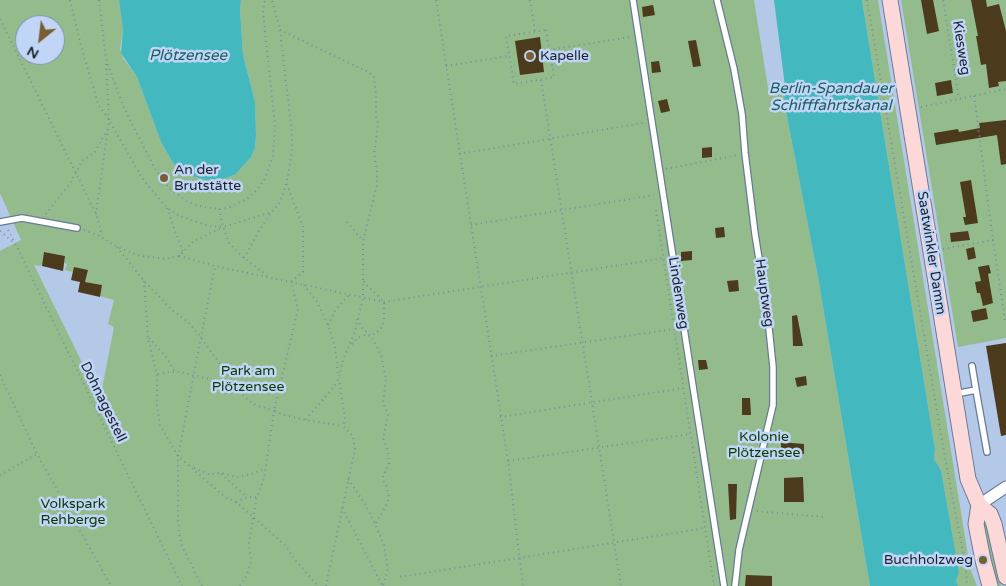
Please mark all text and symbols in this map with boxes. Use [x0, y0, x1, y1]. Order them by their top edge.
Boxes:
north arrow [15, 15, 65, 65]
street label: Kiesweg [948, 19, 974, 77]
text: N [24, 43, 42, 63]
water label: Plötzensee [149, 47, 227, 65]
place label: Kapelle [540, 48, 589, 64]
marker: Kapelle [524, 50, 536, 62]
water label: Berlin-Spandauer Schifffahrtskanal [769, 80, 893, 115]
place label: An der Brutstätte [174, 162, 241, 194]
marker: An der Brutstätte [158, 172, 170, 184]
street label: Saatwinkler Damm [913, 190, 949, 316]
street label: Lindenweg [664, 256, 692, 330]
street label: Hauptweg [751, 258, 777, 328]
street label: Dohnagestell [76, 359, 130, 445]
park label: Park am Plötzensee [212, 363, 284, 396]
park label: Kolonie Plötzensee [728, 429, 800, 462]
park label: Volkspark Rehberge [40, 496, 106, 528]
place label: Buchholzweg [884, 552, 973, 568]
marker: Buchholzweg [977, 554, 989, 566]

